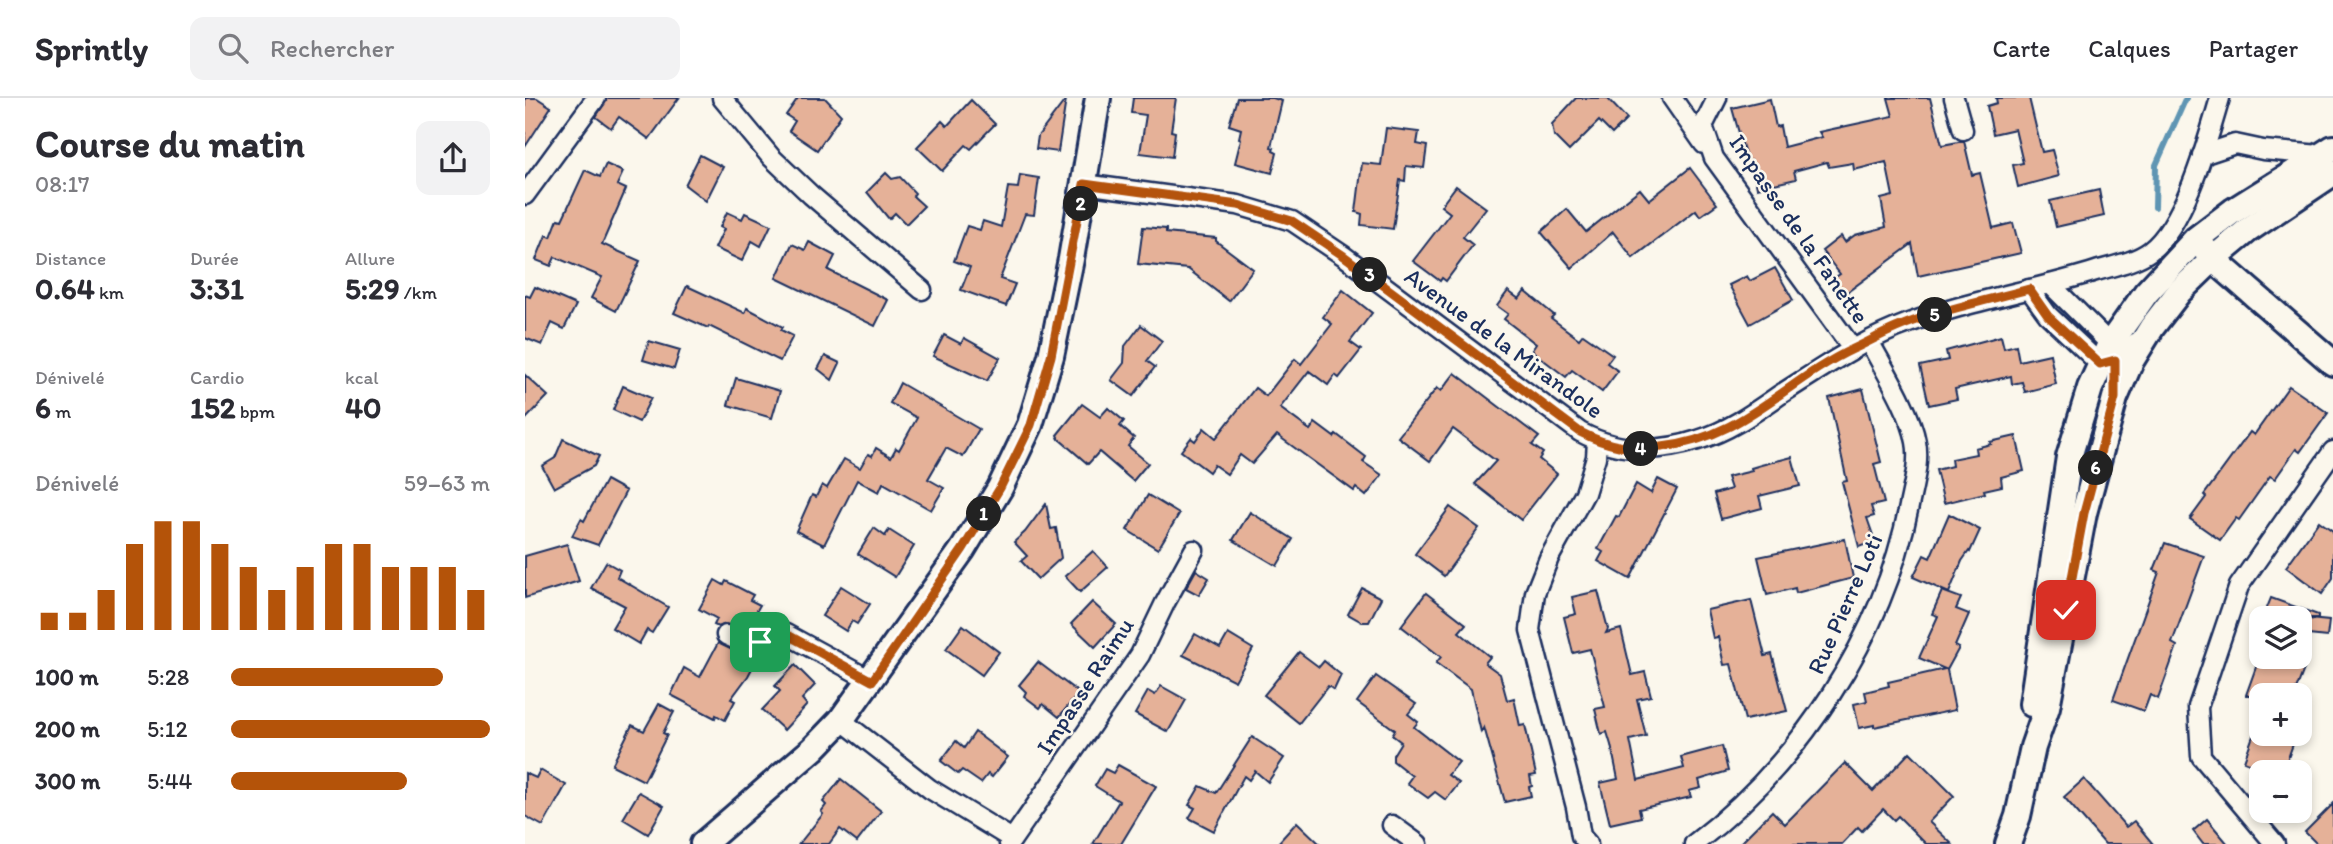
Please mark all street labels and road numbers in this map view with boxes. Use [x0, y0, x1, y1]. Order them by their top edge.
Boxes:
street label: Impasse de la Fanette [1723, 129, 1876, 329]
street label: Avenue de la Mirandole [1399, 261, 1609, 424]
street label: Rue Pierre Loti [1801, 529, 1888, 679]
street label: Impasse Raimu [1030, 612, 1140, 760]

